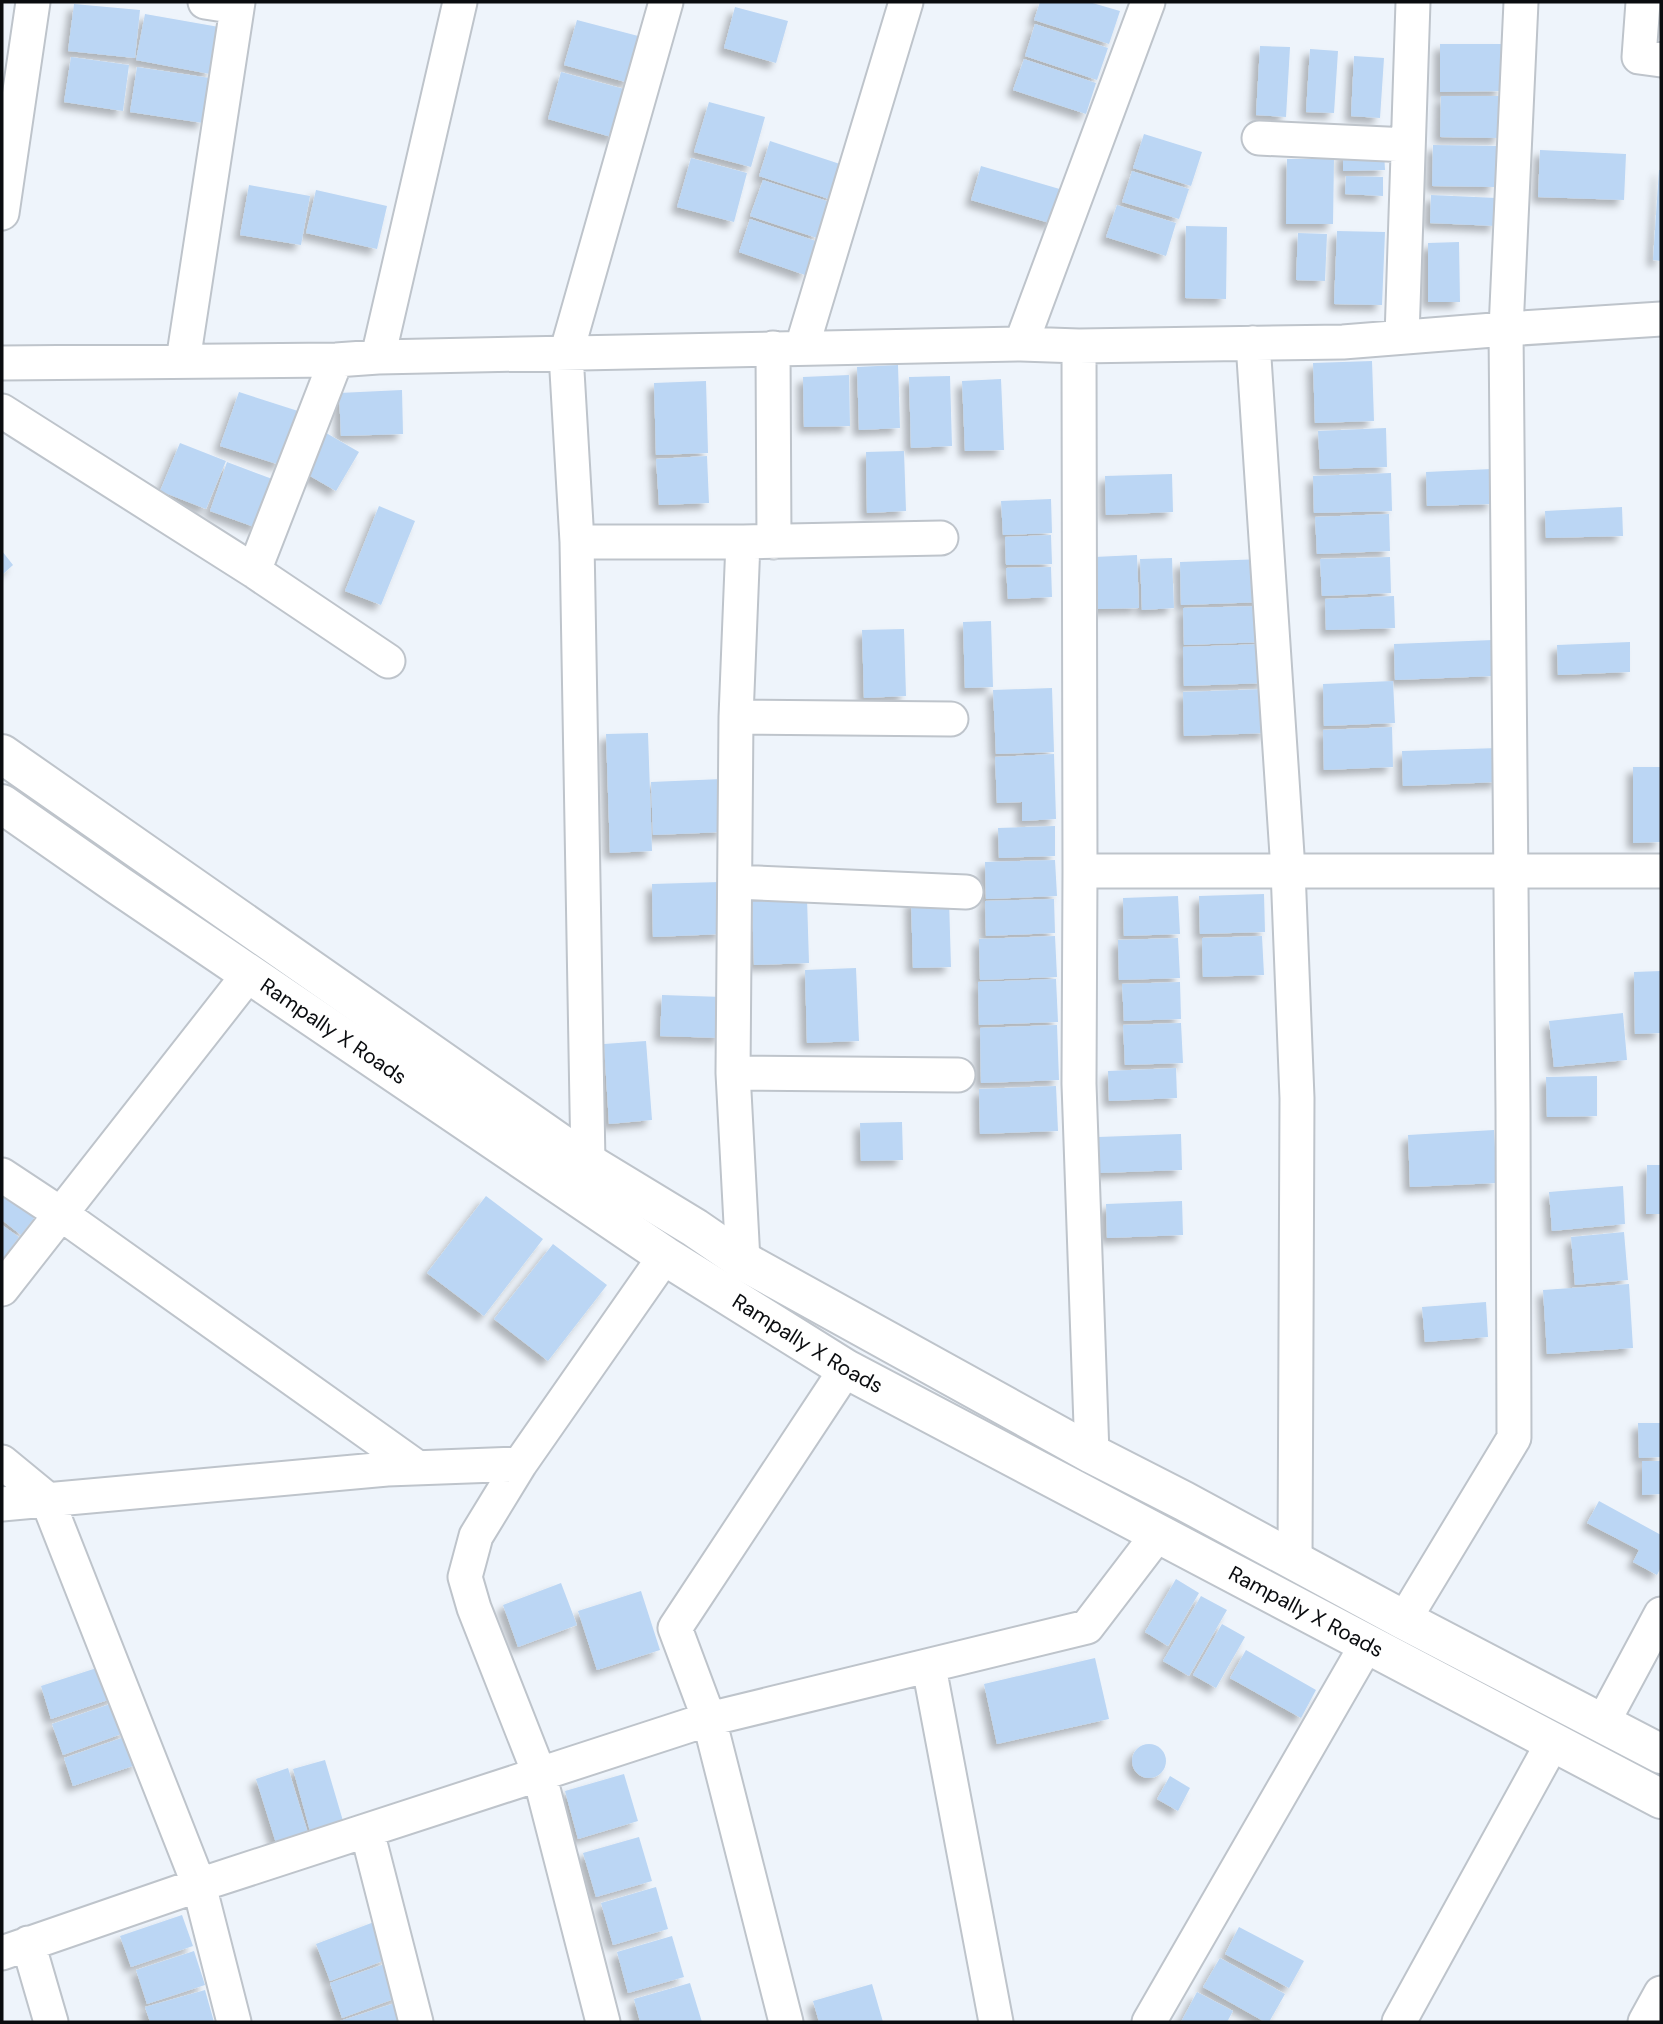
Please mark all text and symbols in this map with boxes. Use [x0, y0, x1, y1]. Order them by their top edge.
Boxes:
street label: Rampally X Roads [255, 972, 412, 1091]
street label: Rampally X Roads [727, 1288, 888, 1400]
street label: Rampally X Roads [1224, 1559, 1388, 1664]

